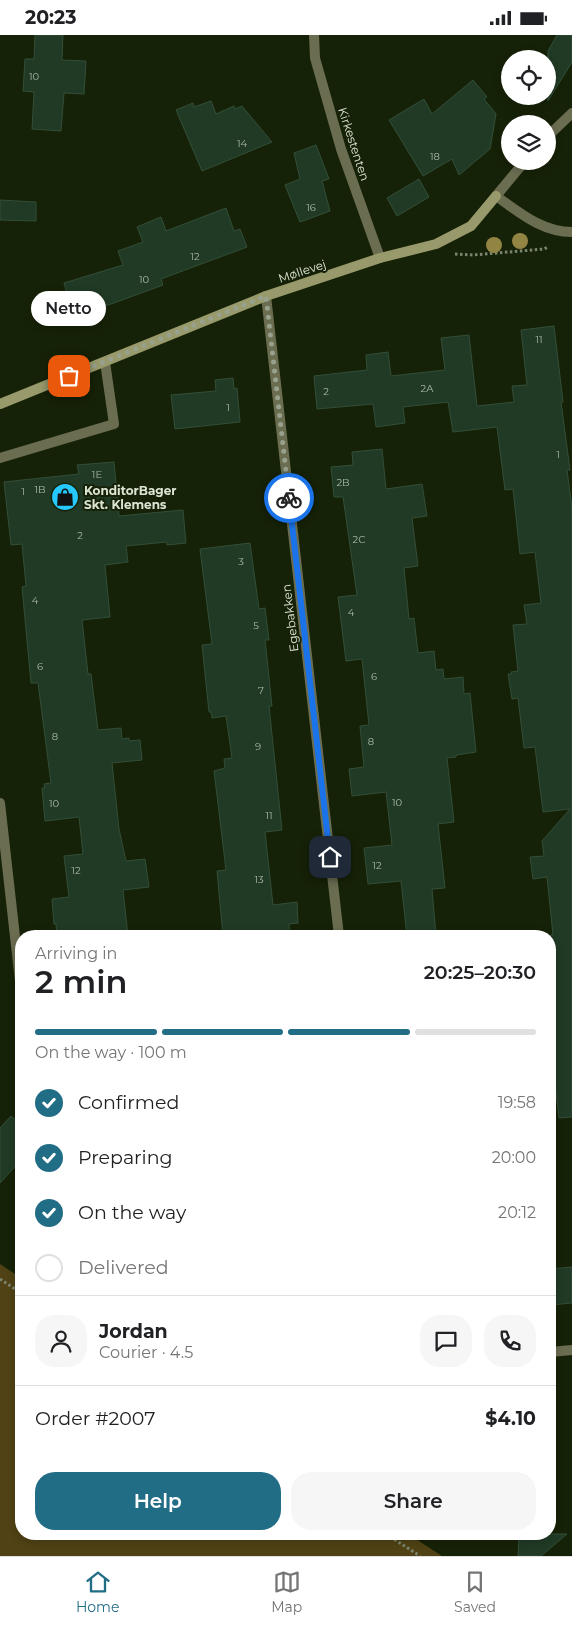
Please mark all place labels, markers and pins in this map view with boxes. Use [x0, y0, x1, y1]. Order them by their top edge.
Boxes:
callout: Netto [32, 291, 106, 326]
pin [48, 355, 90, 397]
shop icon: KonditorBager Skt. Klemens [50, 482, 80, 512]
place label: KonditorBager Skt. Klemens [84, 483, 176, 512]
pin [309, 836, 351, 878]

